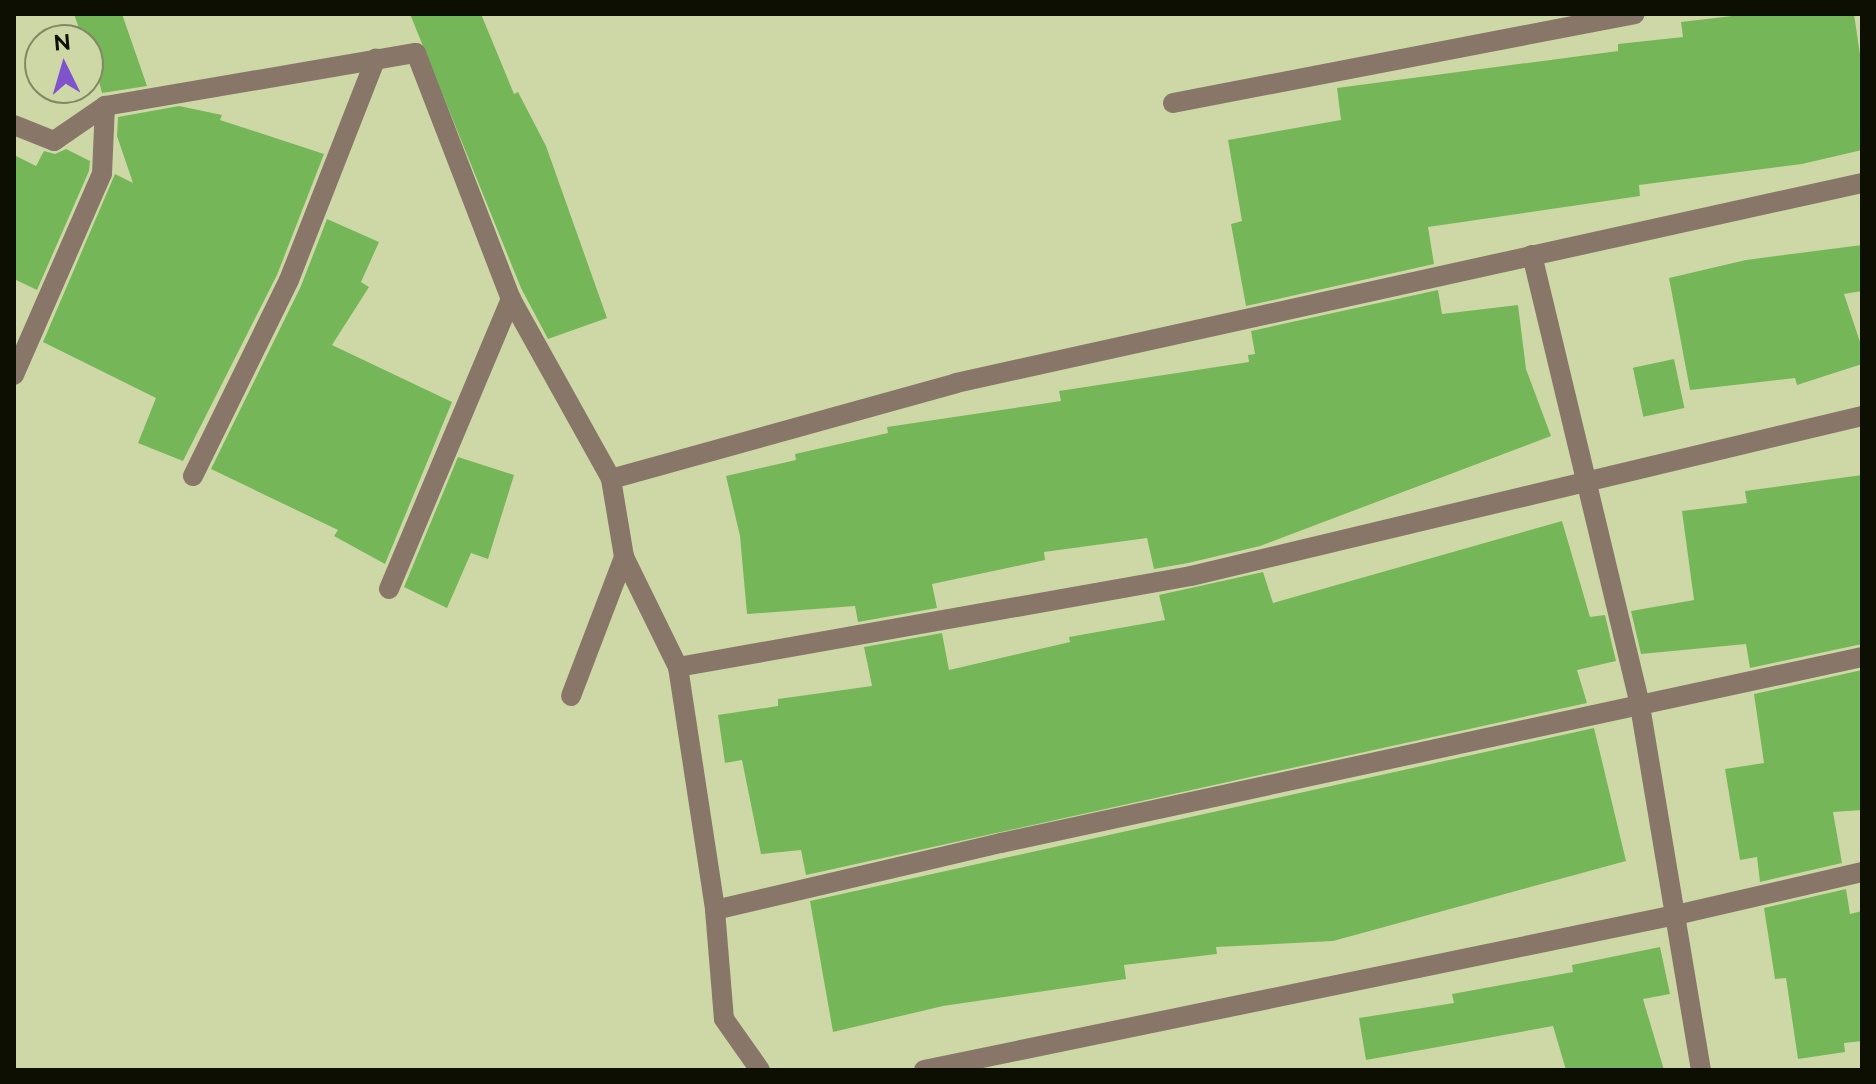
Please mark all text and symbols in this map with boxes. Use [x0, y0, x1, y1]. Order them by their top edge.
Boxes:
north arrow [24, 24, 104, 104]
text: N [53, 28, 72, 56]

